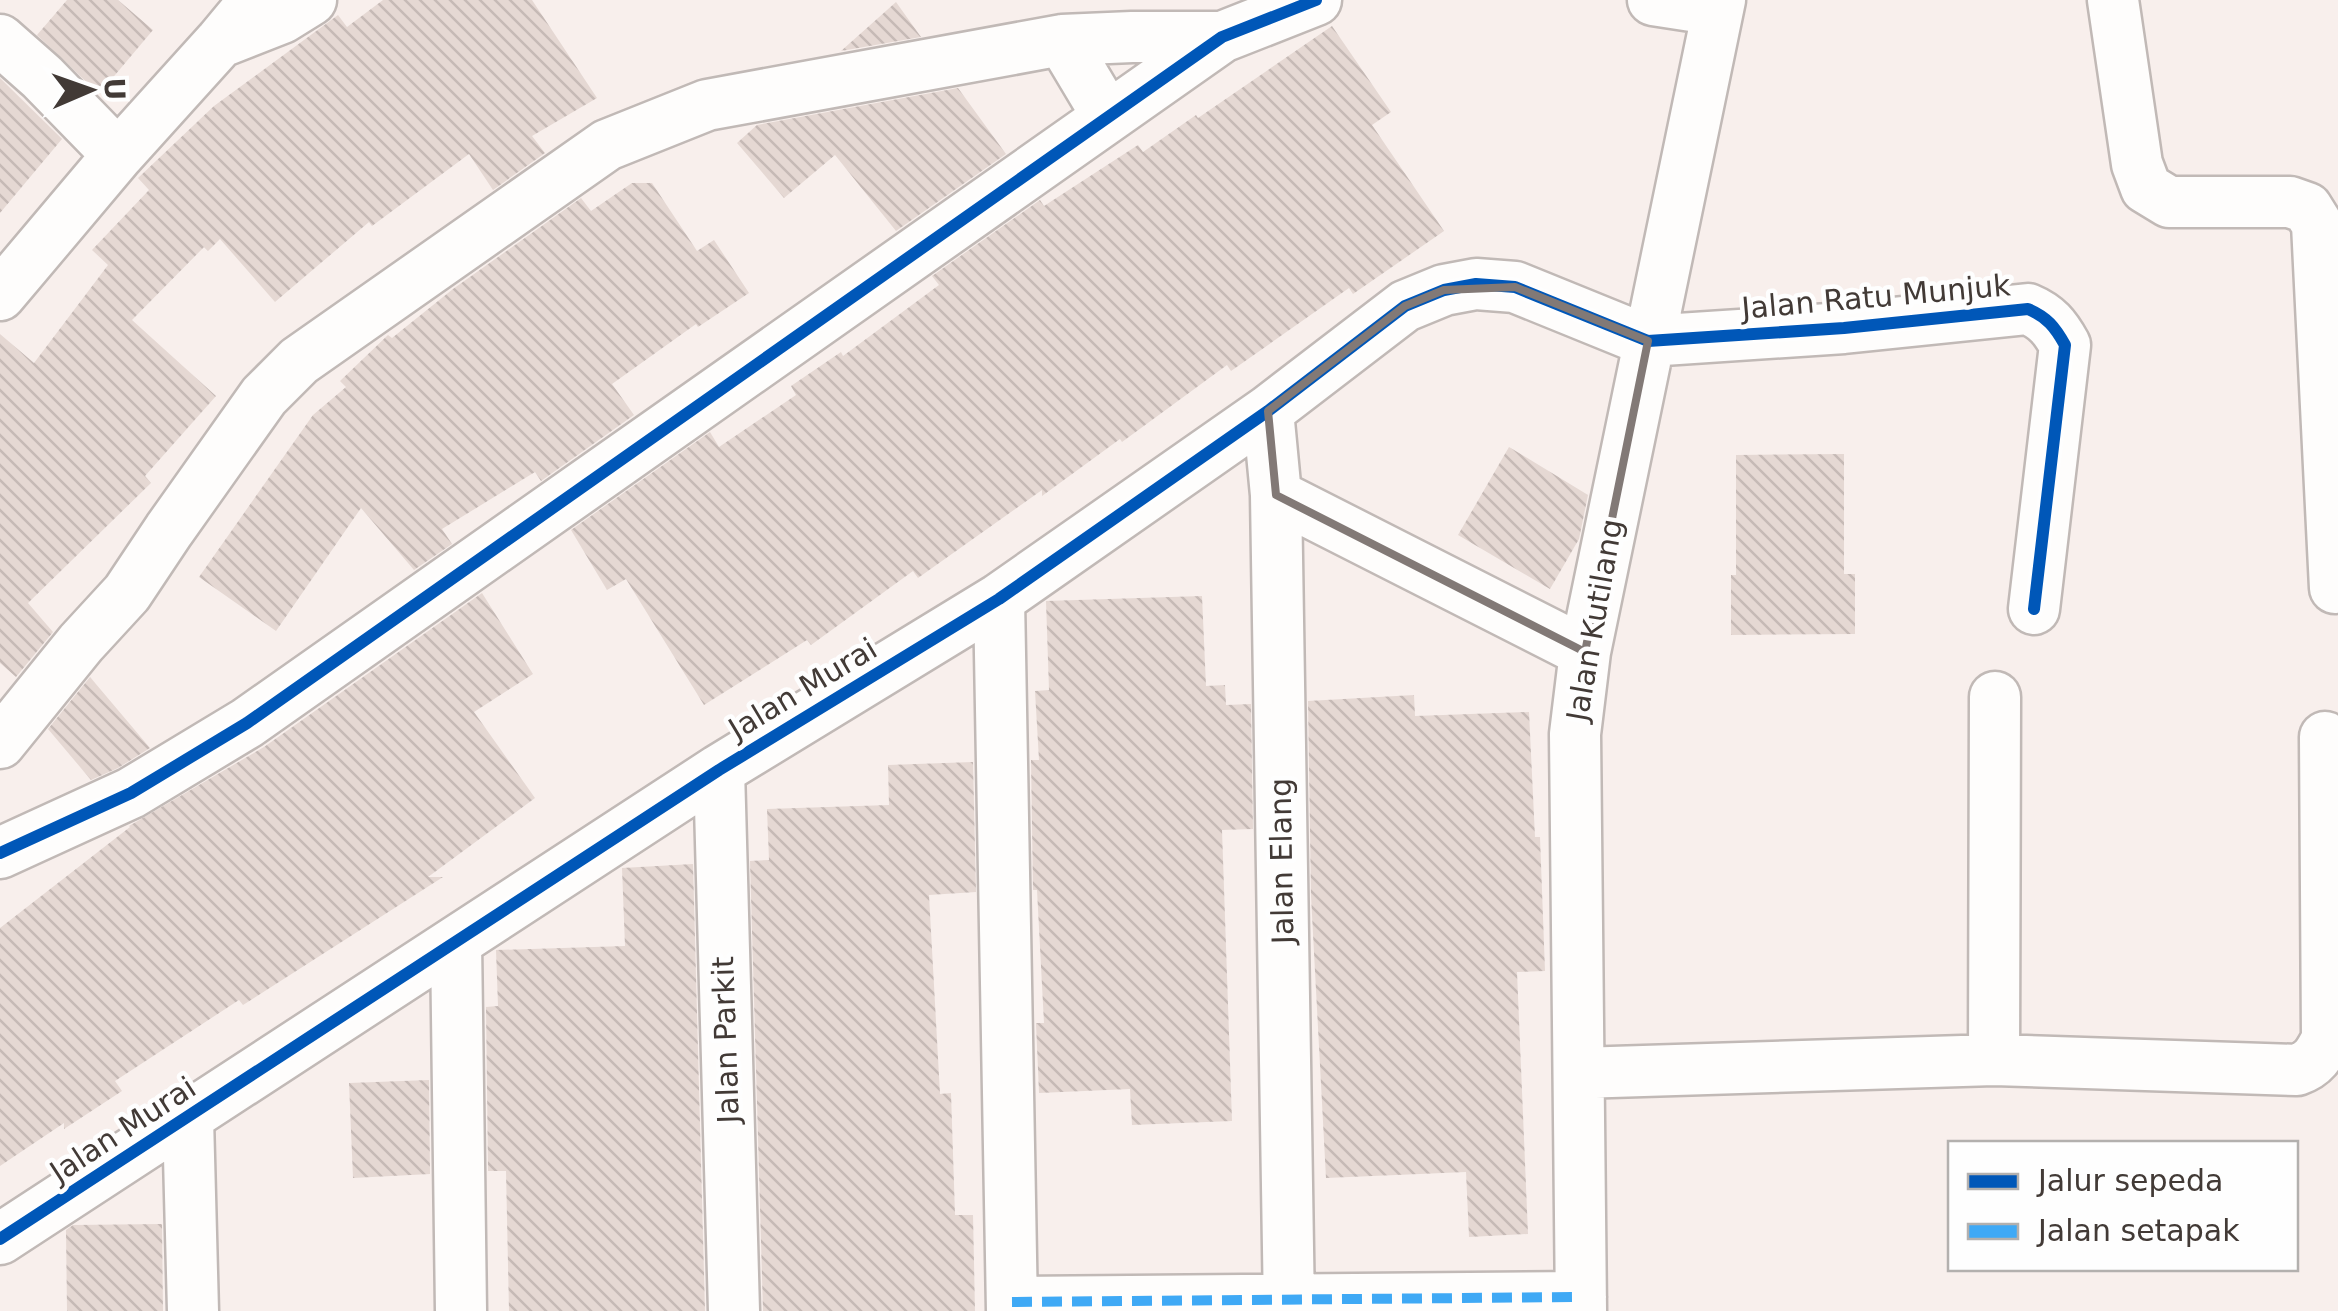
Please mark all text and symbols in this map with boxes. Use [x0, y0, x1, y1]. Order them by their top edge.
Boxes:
north arrow [40, 40, 140, 140]
text: U [98, 77, 131, 101]
street label: Jalan Ratu Munjuk [1738, 267, 2013, 326]
street label: Jalan Kutilang [1559, 516, 1630, 726]
street label: Jalan Murai [721, 631, 883, 747]
street label: Jalan Elang [1263, 778, 1300, 946]
street label: Jalan Parkit [705, 956, 746, 1126]
street label: Jalan Murai [42, 1070, 202, 1191]
legend [1948, 1141, 2298, 1271]
text: Jalur sepeda [2036, 1163, 2223, 1198]
text: Jalan setapak [2036, 1213, 2240, 1248]

